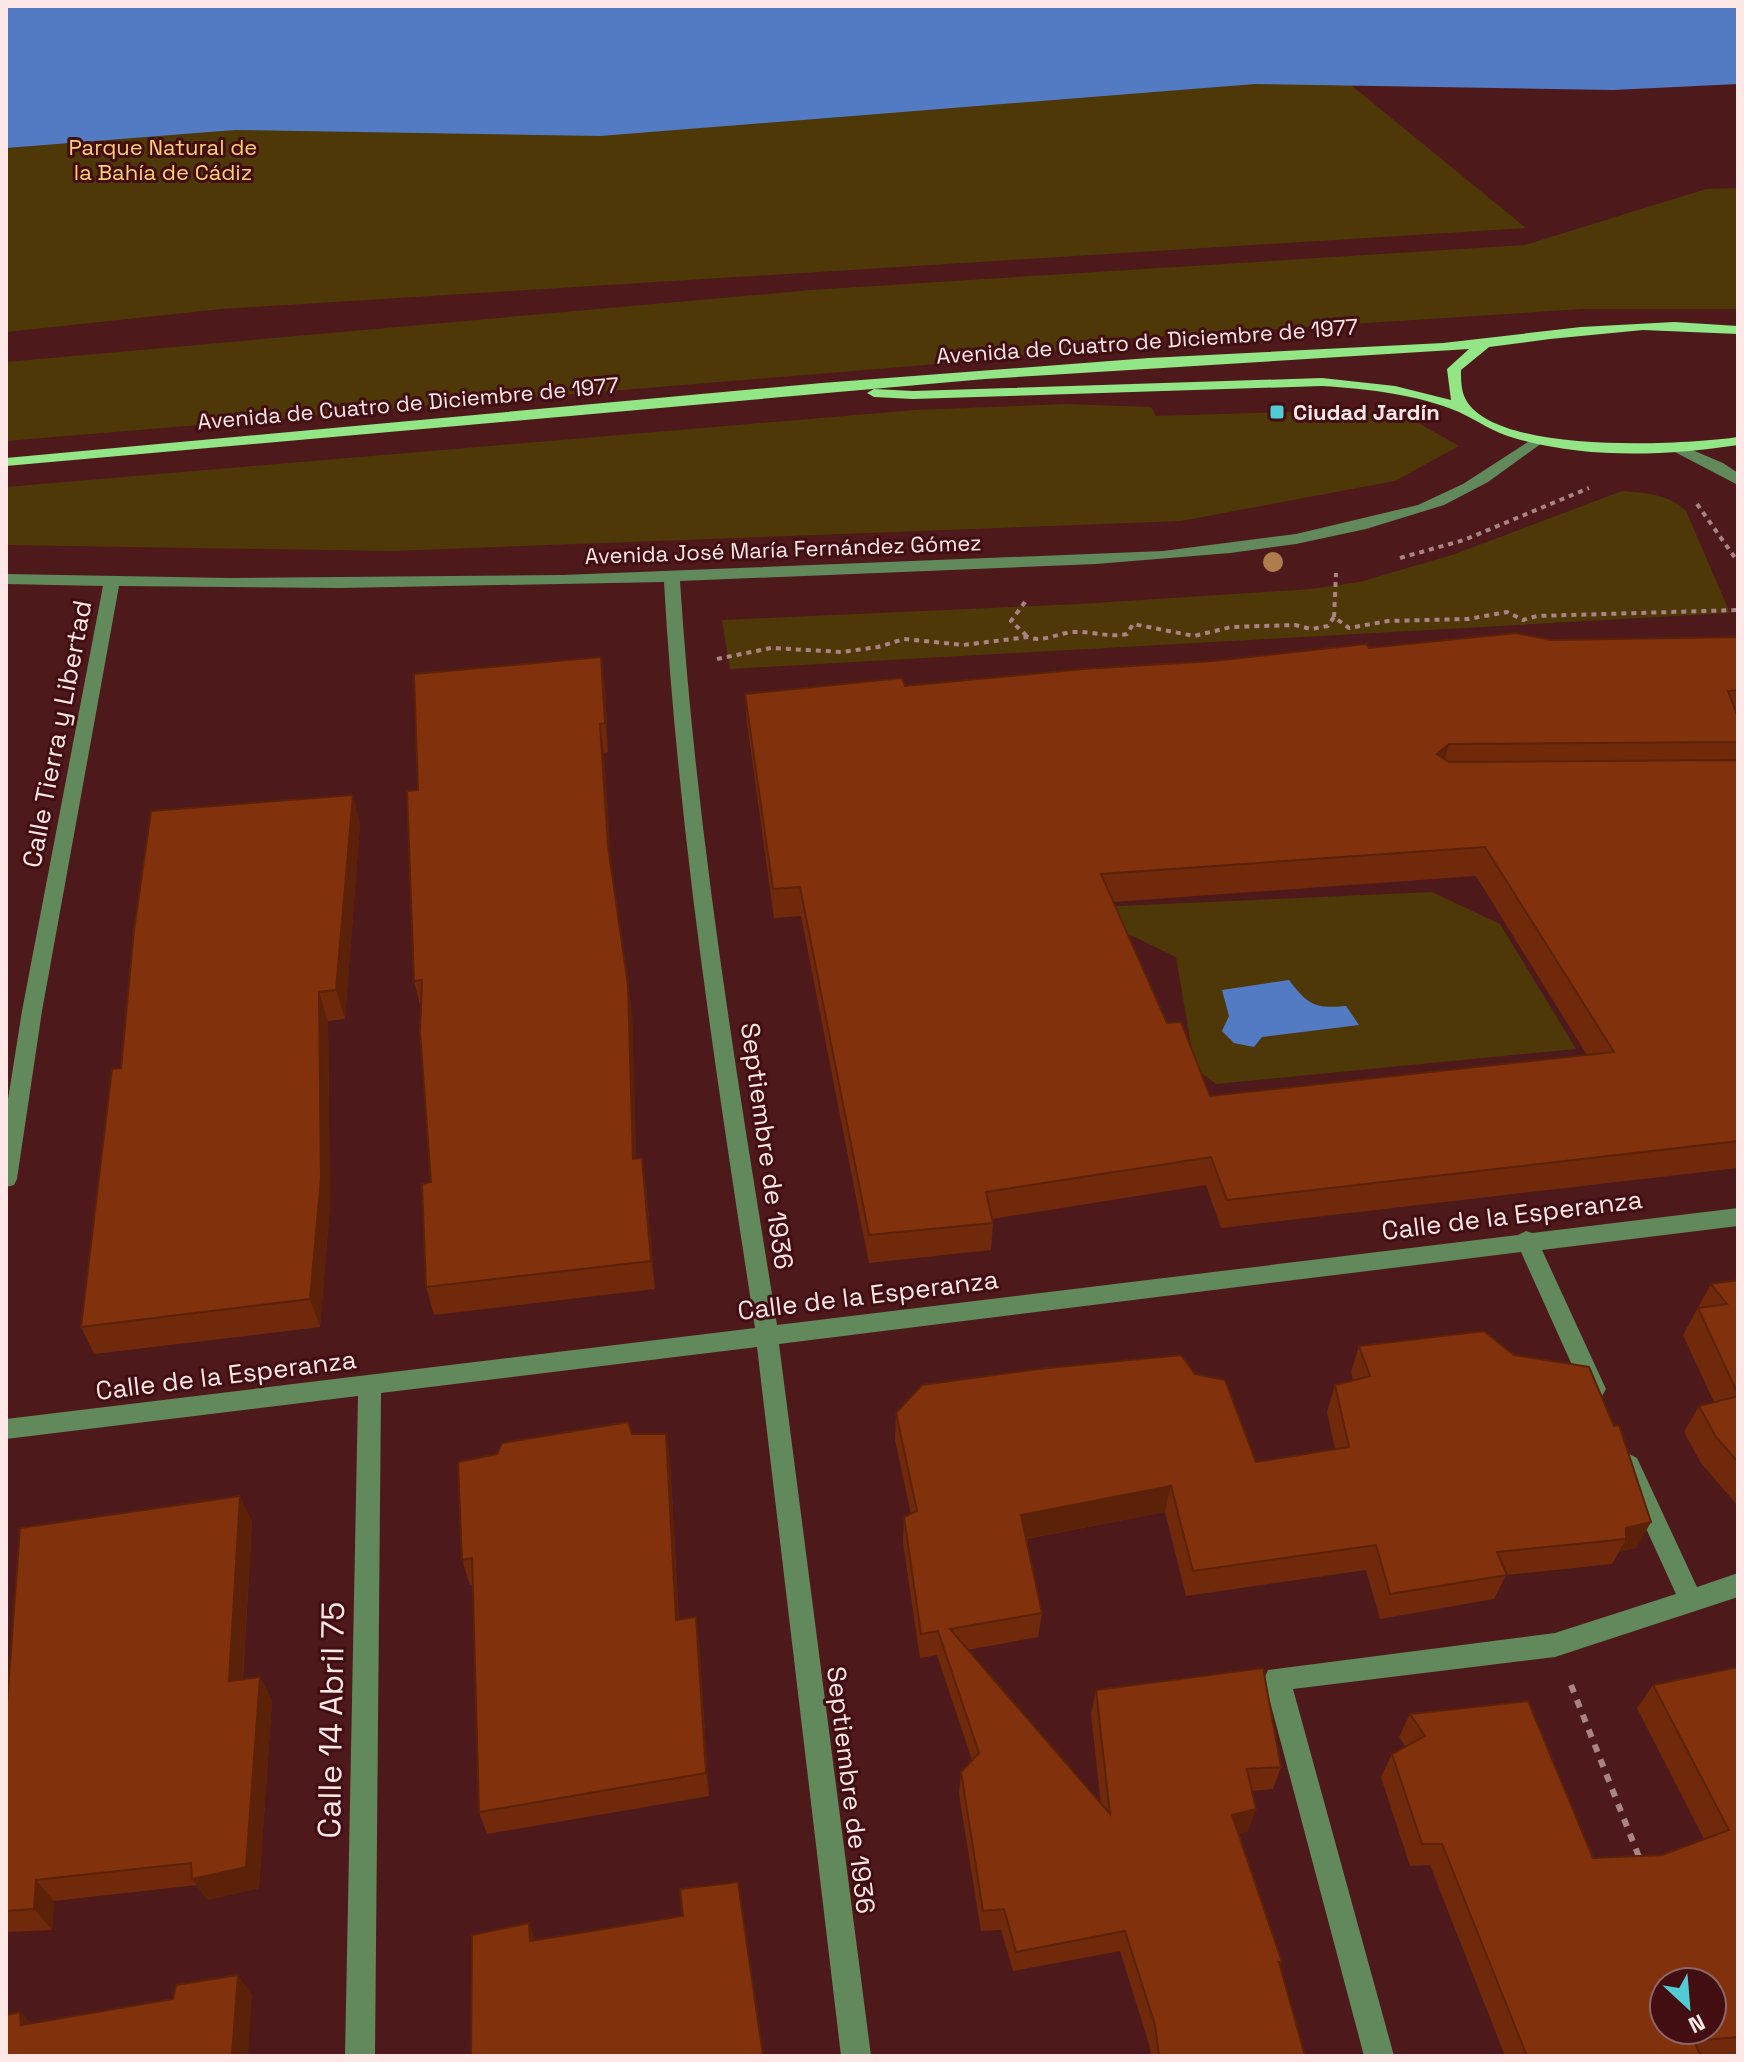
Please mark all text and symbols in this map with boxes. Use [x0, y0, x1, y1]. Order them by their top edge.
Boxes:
park label: Parque Natural de la Bahía de Cádiz [69, 133, 257, 186]
street label: Avenida de Cuatro de Diciembre de 1977 [935, 312, 1359, 370]
street label: Avenida de Cuatro de Diciembre de 1977 [196, 371, 620, 435]
place label: Ciudad Jardín [1293, 398, 1440, 426]
marker: Ciudad Jardín [1268, 403, 1286, 421]
street label: Avenida José María Fernández Gómez [584, 528, 982, 570]
street label: Calle Tierra y Libertad [14, 597, 100, 871]
street label: Septiembre de 1936 [733, 1020, 801, 1272]
street label: Calle de la Esperanza [1380, 1182, 1644, 1248]
street label: Calle de la Esperanza [736, 1262, 1000, 1328]
street label: Calle de la Esperanza [94, 1342, 358, 1408]
street label: Calle 14 Abril 75 [309, 1601, 353, 1839]
street label: Septiembre de 1936 [819, 1664, 883, 1916]
north arrow [1648, 1966, 1728, 2046]
text: N [1684, 2008, 1710, 2040]

